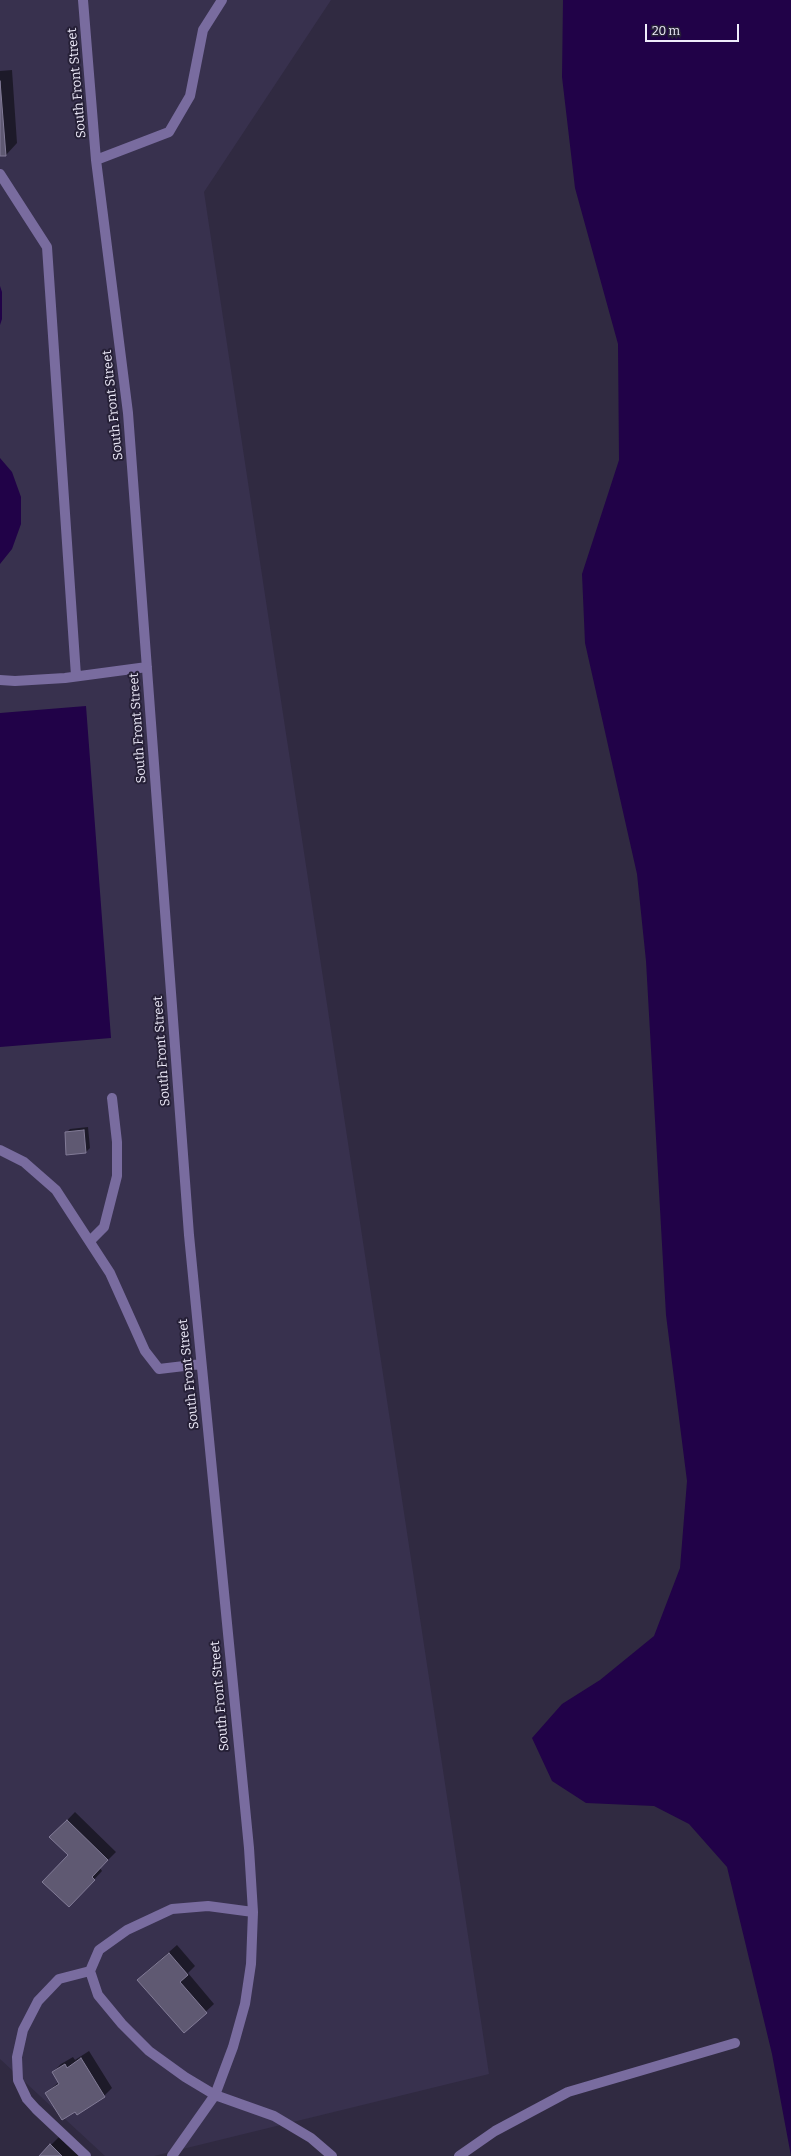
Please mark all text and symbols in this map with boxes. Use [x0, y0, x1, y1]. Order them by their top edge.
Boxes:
scale bar [647, 16, 741, 42]
text: 20 m [652, 24, 680, 38]
street label: South Front Street [64, 27, 90, 139]
street label: South Front Street [99, 349, 127, 461]
street label: South Front Street [126, 672, 150, 784]
street label: South Front Street [150, 995, 174, 1107]
street label: South Front Street [175, 1318, 203, 1430]
street label: South Front Street [207, 1640, 233, 1752]

